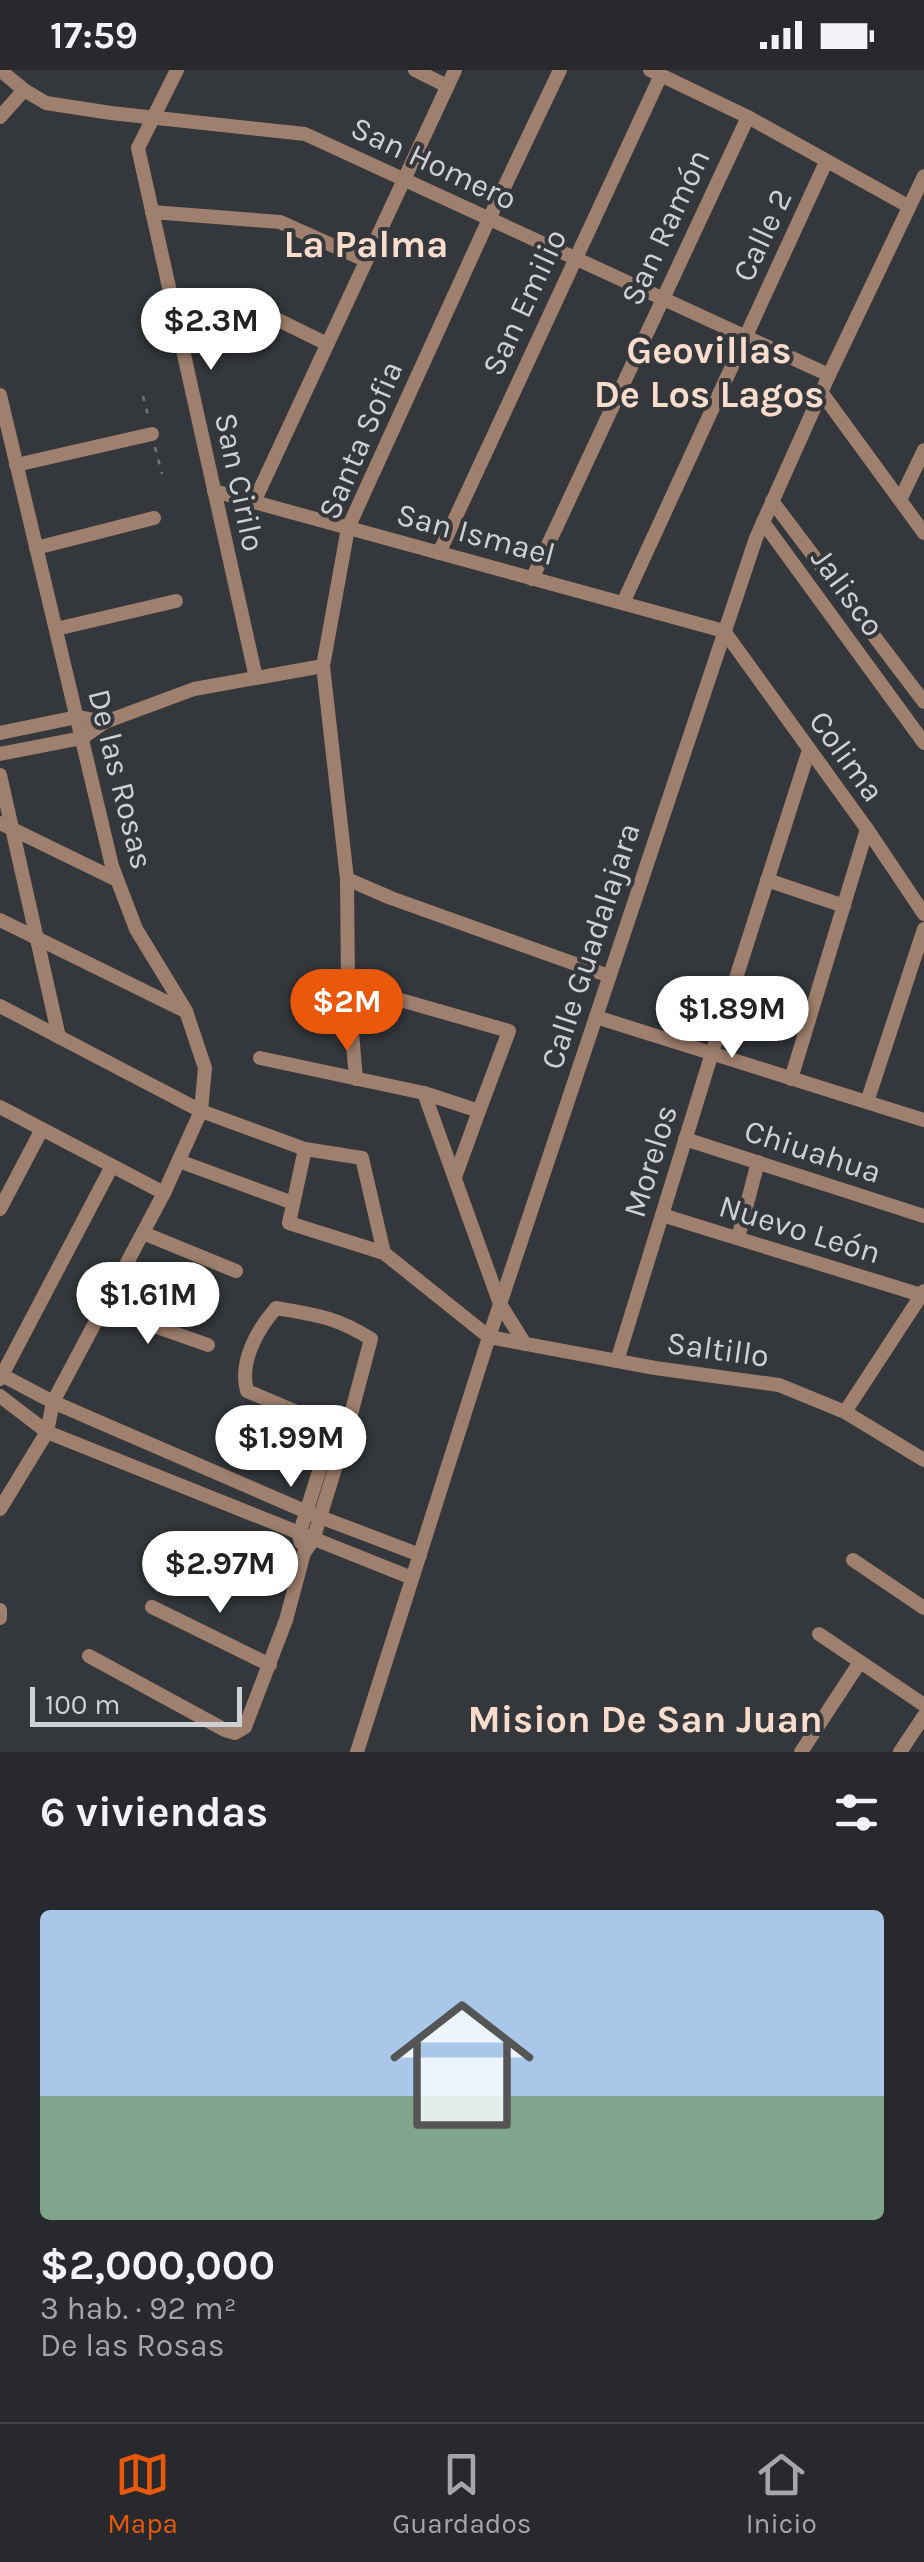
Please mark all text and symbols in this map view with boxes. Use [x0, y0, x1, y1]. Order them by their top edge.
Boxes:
text: 17:59 [50, 13, 138, 58]
street label: San Homero [345, 109, 522, 218]
street label: San Ramón [613, 143, 718, 311]
street label: Calle 2 [725, 183, 800, 287]
district label: La Palma [284, 222, 448, 267]
street label: San Emilio [474, 223, 574, 381]
pin: $2.3M [141, 288, 281, 373]
text: $2.3M [163, 302, 259, 339]
district label: Geovillas De Los Lagos [594, 328, 824, 417]
street label: Santa Sofia [311, 355, 410, 525]
street label: San Cirilo [207, 410, 272, 555]
street label: San Ismael [393, 496, 559, 573]
street label: Jalisco [803, 541, 892, 644]
street label: De las Rosas [80, 685, 161, 873]
street label: Colima [801, 704, 892, 809]
street label: Calle Guadalajara [533, 818, 648, 1074]
pin: $2M [299, 969, 395, 1054]
pin: $1.89M [651, 976, 813, 1061]
text: $2M [312, 983, 382, 1020]
text: $1.89M [678, 990, 786, 1027]
street label: Morelos [616, 1100, 685, 1222]
street label: Chiuahua [740, 1112, 886, 1191]
street label: Nuevo León [715, 1187, 885, 1272]
pin: $1.61M [67, 1262, 229, 1347]
text: $1.61M [98, 1276, 198, 1313]
street label: Saltillo [664, 1324, 771, 1375]
pin: $1.99M [210, 1405, 372, 1490]
text: $1.99M [237, 1419, 345, 1456]
pin: $2.97M [139, 1531, 301, 1616]
text: $2.97M [164, 1545, 276, 1582]
scale bar [30, 1682, 242, 1726]
text: 100 m [45, 1688, 120, 1721]
district label: Mision De San Juan [467, 1697, 823, 1742]
icon: filters [829, 1785, 884, 1840]
text: 6 viviendas [40, 1787, 268, 1837]
icon: home [372, 1975, 552, 2155]
text: $2,000,000 [40, 2240, 275, 2290]
text: 3 hab. · 92 m² [40, 2290, 236, 2327]
text: De las Rosas [40, 2327, 224, 2364]
tab: Mapa [107, 2447, 178, 2540]
tab: Guardados [392, 2447, 531, 2540]
tab: Inicio [746, 2447, 817, 2540]

